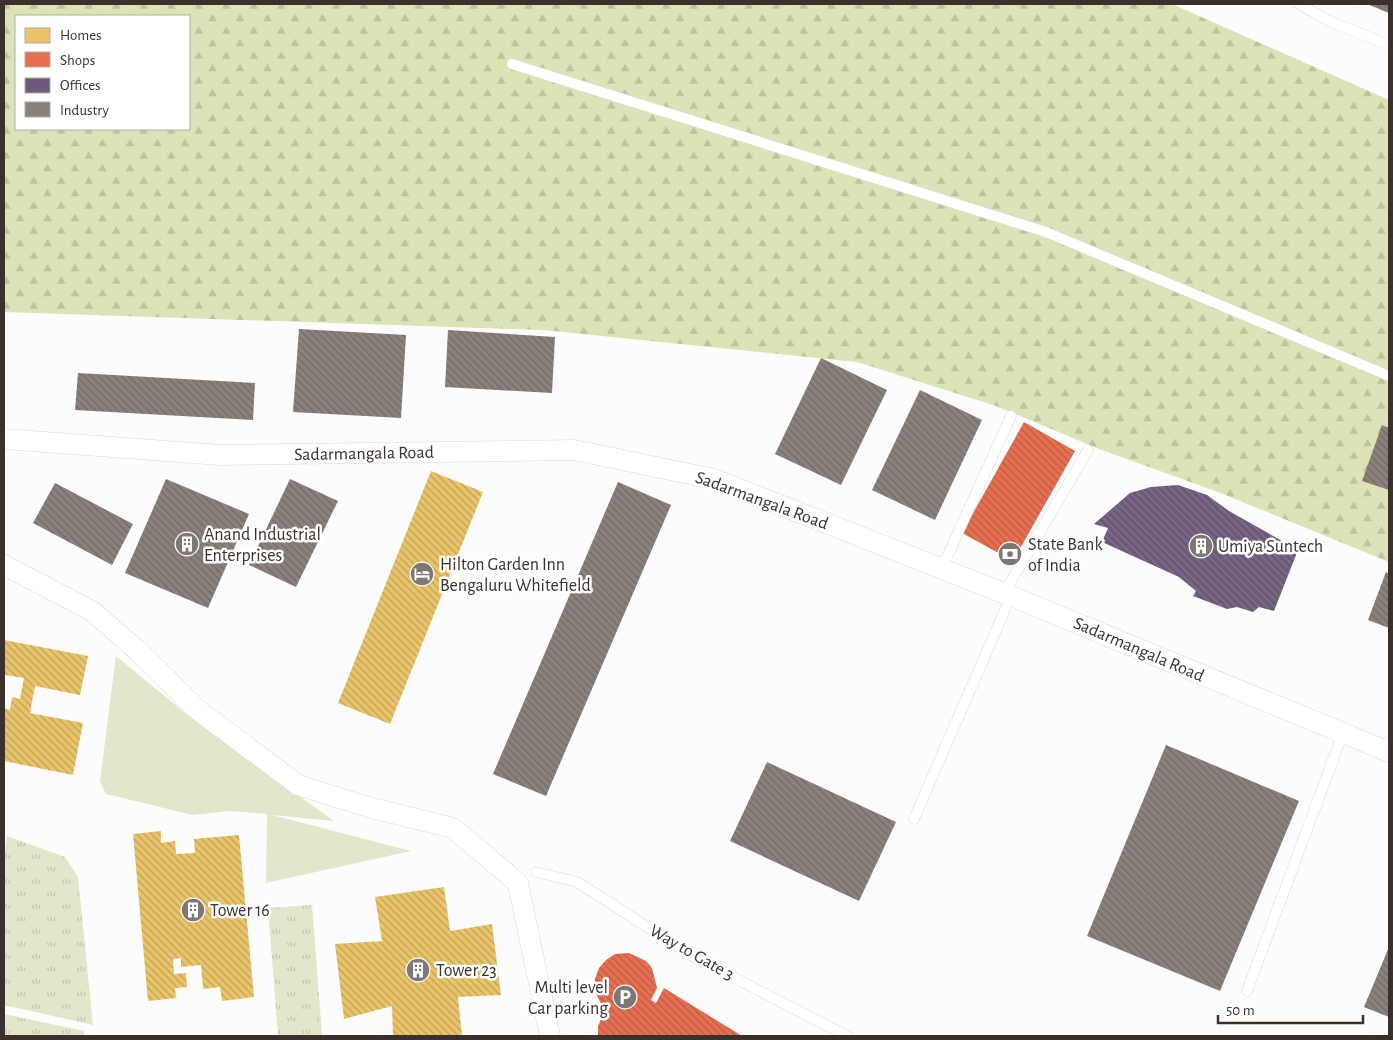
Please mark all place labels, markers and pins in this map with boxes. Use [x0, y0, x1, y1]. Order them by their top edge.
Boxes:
place label: Anand Industrial Enterprises [204, 526, 321, 565]
building icon: Anand Industrial Enterprises [174, 531, 200, 557]
building icon: Umiya Suntech [1188, 533, 1214, 559]
place label: State Bank of India [1028, 536, 1103, 575]
place label: Umiya Suntech [1218, 538, 1323, 556]
bank icon: State Bank of India [997, 541, 1023, 567]
place label: Hilton Garden Inn Bengaluru Whitefield [440, 556, 591, 595]
hotel icon: Hilton Garden Inn Bengaluru Whitefield [409, 561, 435, 587]
building icon: Tower 16 [180, 897, 206, 923]
place label: Tower 16 [210, 902, 270, 920]
building icon: Tower 23 [405, 957, 431, 983]
place label: Tower 23 [436, 962, 497, 980]
place label: Multi level Car parking [528, 979, 608, 1018]
parking icon: Multi level Car parking [612, 984, 638, 1010]

